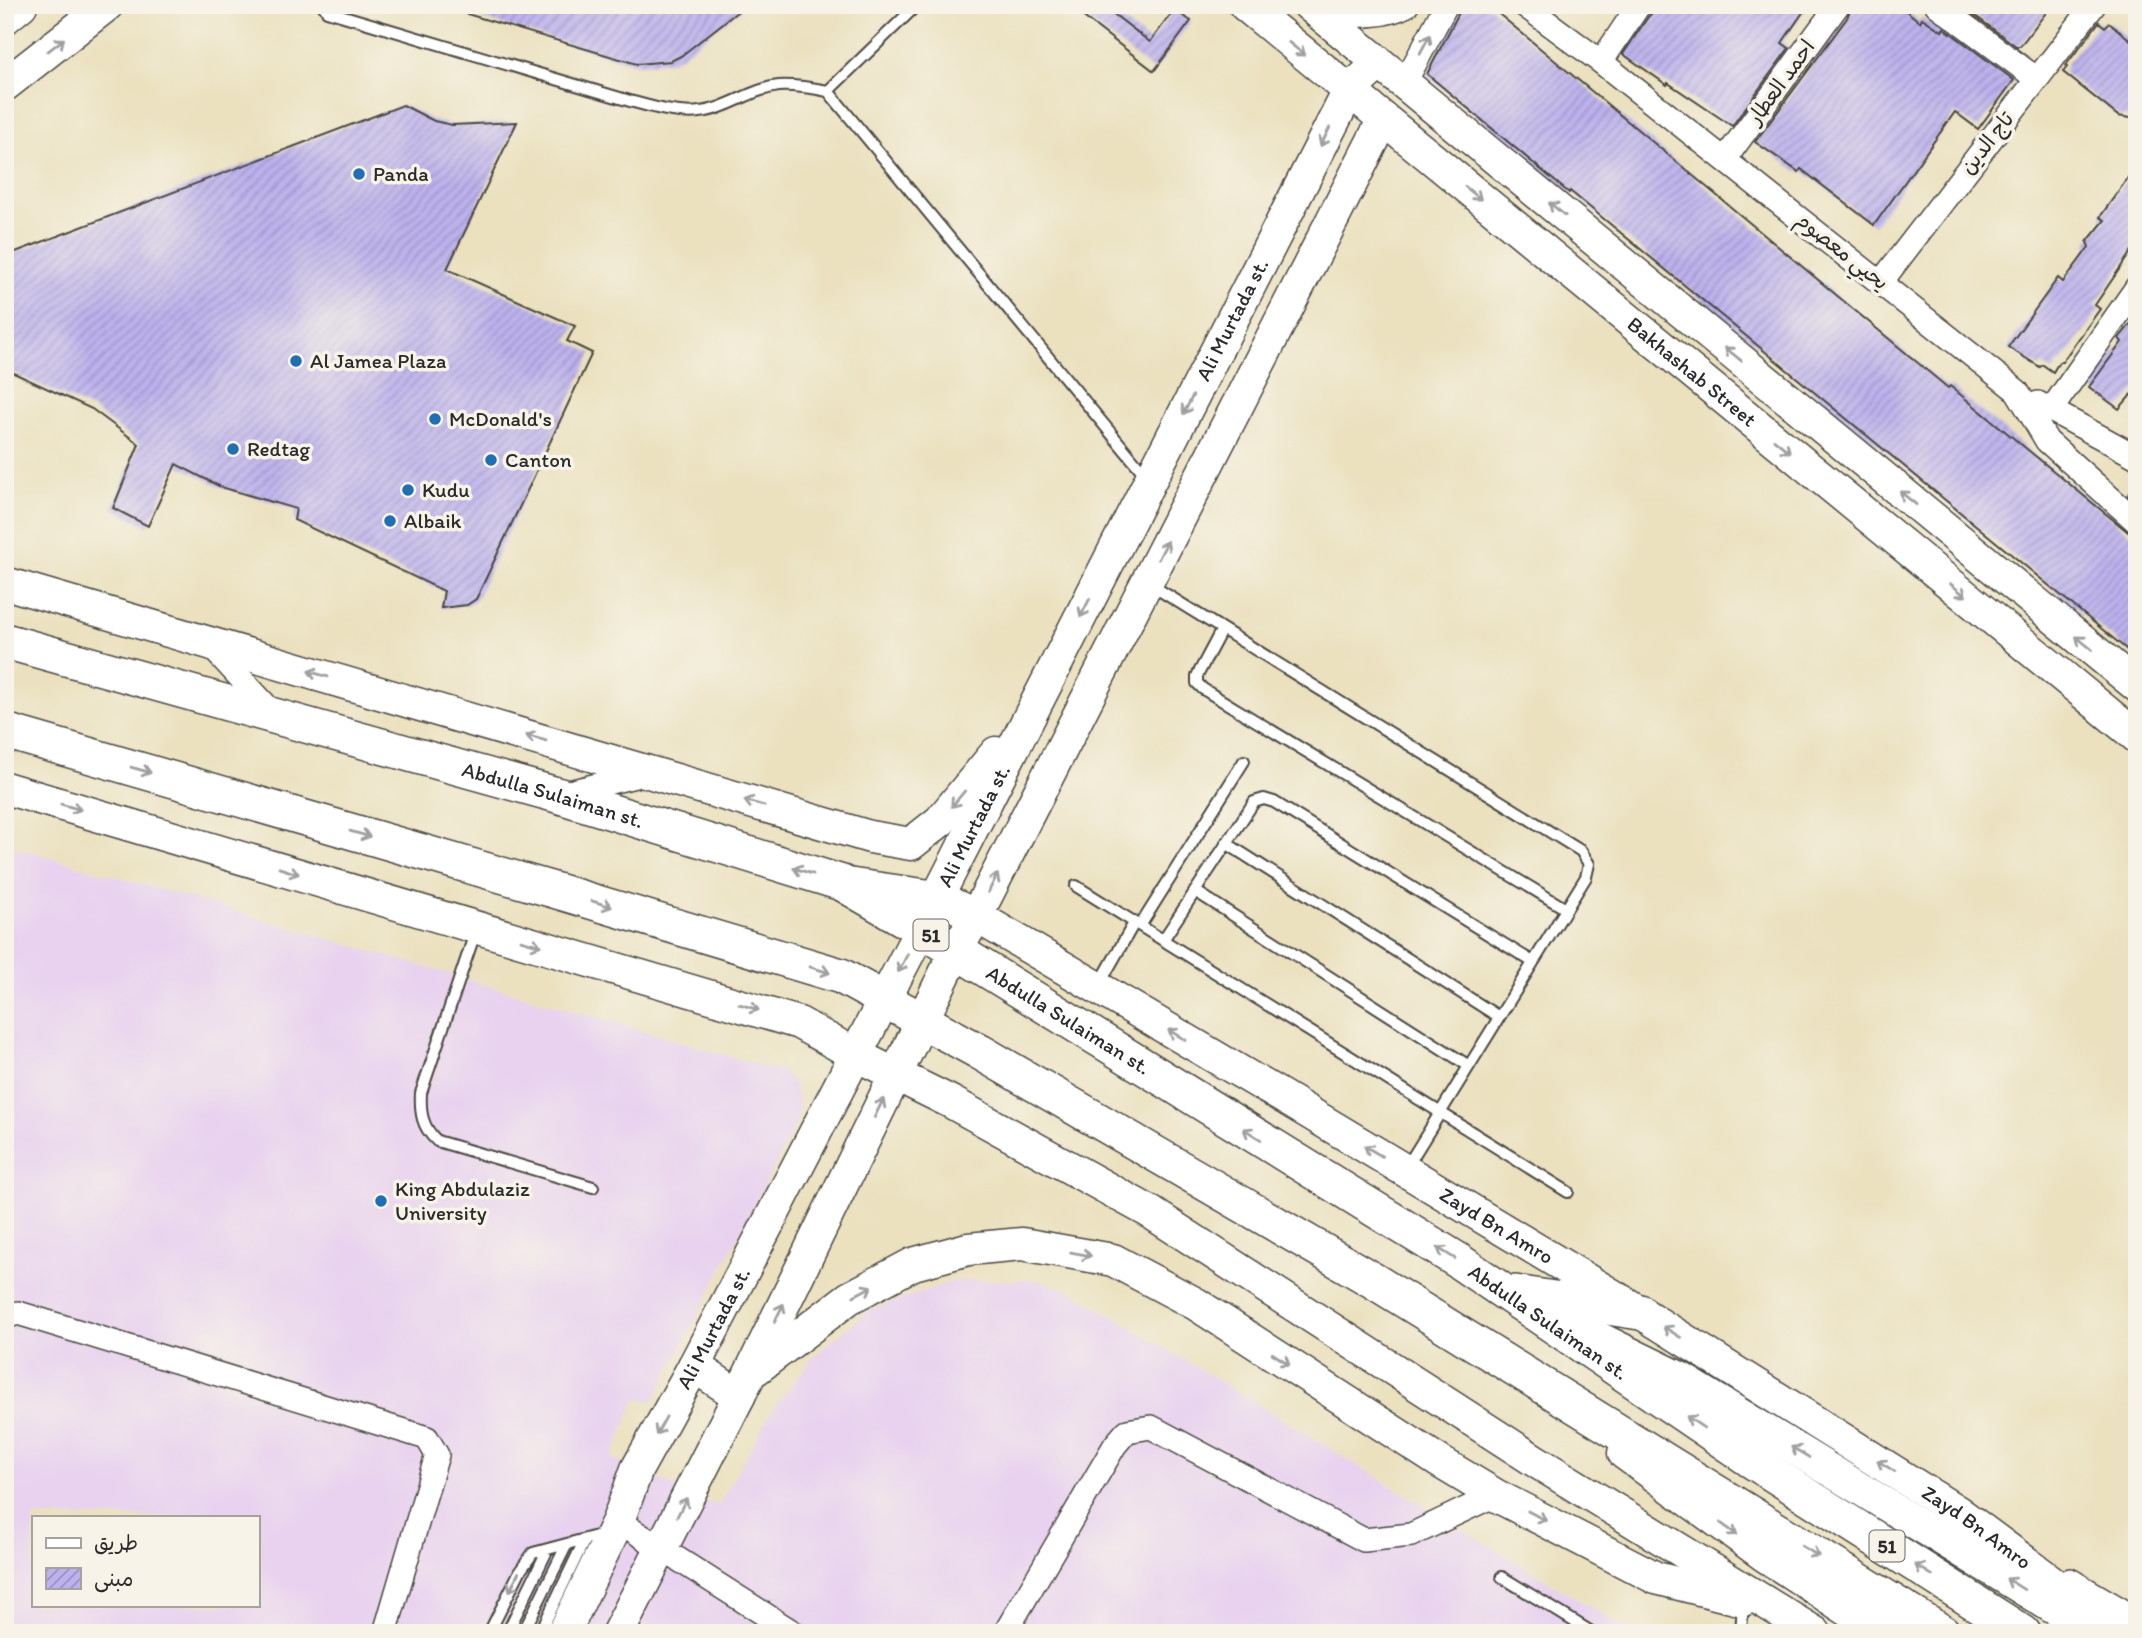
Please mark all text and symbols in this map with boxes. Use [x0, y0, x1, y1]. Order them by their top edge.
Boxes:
street label: احمد العطار [1740, 34, 1820, 131]
one-way arrow [1419, 35, 1433, 55]
one-way arrow [46, 37, 65, 52]
one-way arrow [1288, 41, 1306, 56]
street label: تاج الدين [1955, 106, 2021, 180]
one-way arrow [1318, 126, 1332, 147]
place label: Panda [373, 161, 429, 186]
marker: Panda [351, 166, 367, 182]
one-way arrow [1464, 185, 1482, 201]
one-way arrow [1549, 201, 1567, 217]
street label: يحيي معصوم [1787, 207, 1894, 300]
street label: Ali Murtada st. [1190, 254, 1273, 385]
street label: Bakhashab Street [1622, 311, 1762, 432]
one-way arrow [1724, 346, 1742, 362]
place label: Al Jamea Plaza [310, 348, 446, 373]
marker: Al Jamea Plaza [288, 353, 304, 369]
one-way arrow [1181, 394, 1195, 415]
place label: McDonald's [449, 406, 552, 431]
marker: McDonald's [427, 411, 443, 427]
place label: Redtag [247, 436, 310, 461]
one-way arrow [1772, 438, 1790, 454]
marker: Redtag [225, 441, 241, 457]
place label: Canton [505, 447, 572, 472]
marker: Canton [483, 452, 499, 468]
place label: Kudu [422, 477, 470, 502]
marker: Kudu [400, 482, 416, 498]
one-way arrow [1900, 490, 1918, 506]
place label: Albaik [404, 508, 462, 533]
marker: Albaik [382, 513, 398, 529]
one-way arrow [1157, 540, 1171, 561]
one-way arrow [1948, 582, 1966, 598]
one-way arrow [1077, 597, 1091, 617]
one-way arrow [2076, 635, 2094, 651]
one-way arrow [307, 666, 329, 679]
one-way arrow [525, 731, 547, 744]
street label: Abdulla Sulaiman st. [459, 756, 647, 833]
street label: Ali Murtada st. [932, 760, 1015, 891]
one-way arrow [130, 765, 152, 778]
one-way arrow [950, 790, 966, 808]
one-way arrow [743, 795, 765, 808]
one-way arrow [60, 802, 82, 815]
one-way arrow [349, 828, 371, 841]
one-way arrow [792, 864, 814, 876]
one-way arrow [278, 866, 300, 879]
one-way arrow [986, 874, 1000, 894]
one-way arrow [590, 899, 612, 912]
road number: 51 [914, 920, 948, 951]
one-way arrow [519, 937, 541, 950]
one-way arrow [896, 952, 910, 973]
street label: Abdulla Sulaiman st. [982, 960, 1155, 1080]
one-way arrow [808, 964, 830, 977]
one-way arrow [738, 1002, 760, 1015]
one-way arrow [1168, 1027, 1188, 1041]
one-way arrow [873, 1098, 887, 1119]
one-way arrow [1242, 1126, 1262, 1140]
one-way arrow [1364, 1143, 1384, 1157]
place label: King Abdulaziz University [395, 1176, 530, 1225]
street label: Zayd Bn Amro [1435, 1181, 1558, 1269]
marker: King Abdulaziz University [373, 1193, 389, 1209]
one-way arrow [1436, 1245, 1456, 1259]
one-way arrow [1069, 1248, 1092, 1261]
street label: Abdulla Sulaiman st. [1464, 1258, 1633, 1385]
street label: Ali Murtada st. [671, 1263, 755, 1393]
one-way arrow [853, 1283, 873, 1297]
one-way arrow [773, 1303, 787, 1324]
one-way arrow [1663, 1325, 1683, 1339]
one-way arrow [1270, 1352, 1290, 1366]
one-way arrow [654, 1415, 668, 1435]
one-way arrow [1686, 1415, 1705, 1429]
one-way arrow [1791, 1444, 1811, 1458]
one-way arrow [1876, 1459, 1896, 1473]
street label: Zayd Bn Amro [1918, 1480, 2036, 1574]
one-way arrow [676, 1497, 690, 1518]
one-way arrow [1526, 1510, 1547, 1524]
legend [32, 1516, 259, 1606]
one-way arrow [1719, 1522, 1738, 1536]
text: طريق [94, 1530, 138, 1555]
road number: 51 [1870, 1530, 1904, 1562]
one-way arrow [1800, 1545, 1820, 1559]
one-way arrow [1915, 1562, 1934, 1577]
text: مبنى [94, 1566, 133, 1593]
one-way arrow [507, 1571, 521, 1592]
one-way arrow [2006, 1576, 2025, 1591]

